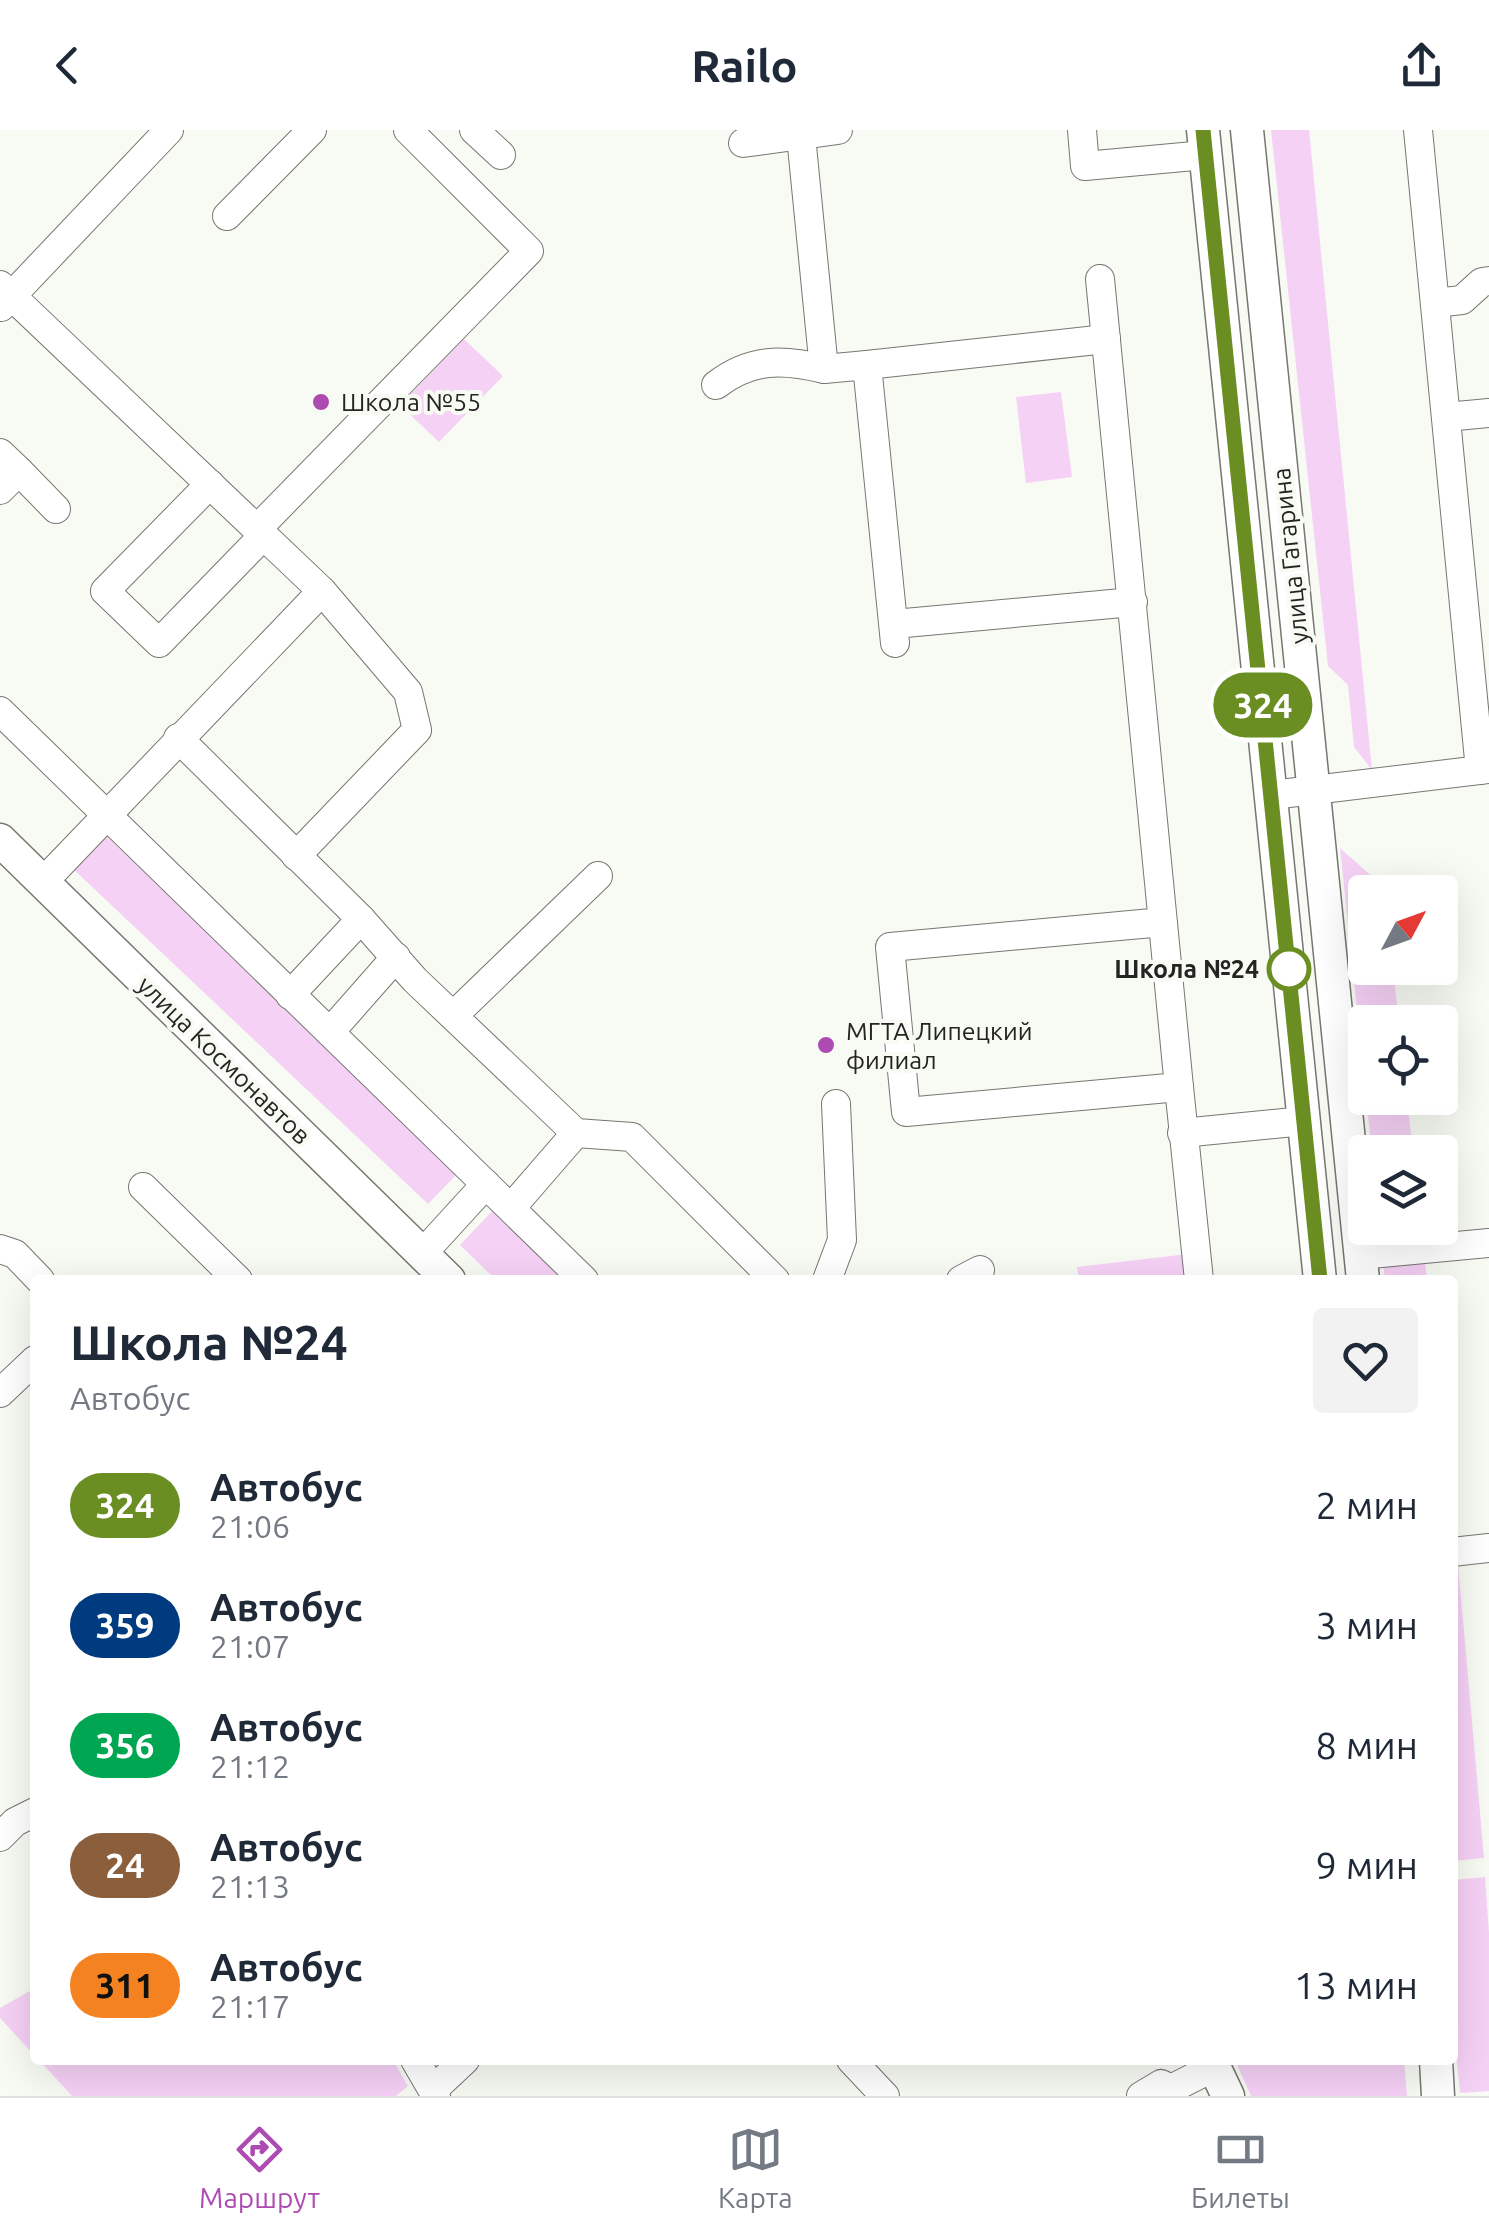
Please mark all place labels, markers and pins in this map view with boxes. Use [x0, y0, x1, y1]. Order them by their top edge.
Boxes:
place label: Школа №55 [341, 388, 481, 416]
marker: Школа №55 [310, 391, 332, 413]
marker: Школа №24 [1268, 948, 1310, 990]
place label: Школа №24 [1114, 955, 1259, 983]
place label: МГТА Липецкий филиал [846, 1017, 1033, 1074]
marker: МГТА Липецкий филиал [815, 1034, 837, 1056]

